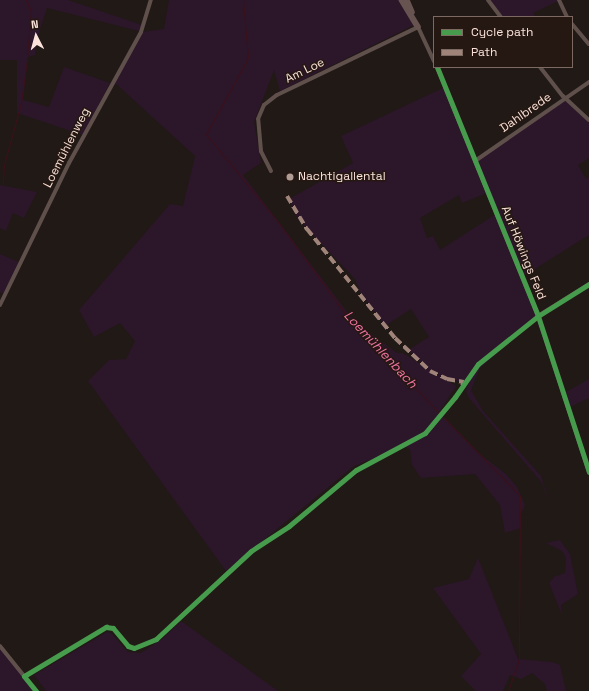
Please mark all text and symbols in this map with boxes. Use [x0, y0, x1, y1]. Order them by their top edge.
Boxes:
north arrow [16, 16, 56, 56]
legend [433, 16, 573, 68]
text: N [30, 17, 39, 31]
text: Cycle path [471, 24, 533, 40]
text: Path [471, 44, 497, 60]
street label: Am Loe [283, 55, 327, 87]
street label: Dahlbrede [498, 90, 554, 136]
street label: Loemühlenweg [41, 106, 93, 190]
place label: Nachtigallental [298, 170, 386, 184]
marker: Nachtigallental [285, 172, 295, 182]
street label: Auf Höwings Feld [498, 204, 548, 302]
water label: Loemühlenbach [340, 308, 420, 392]

